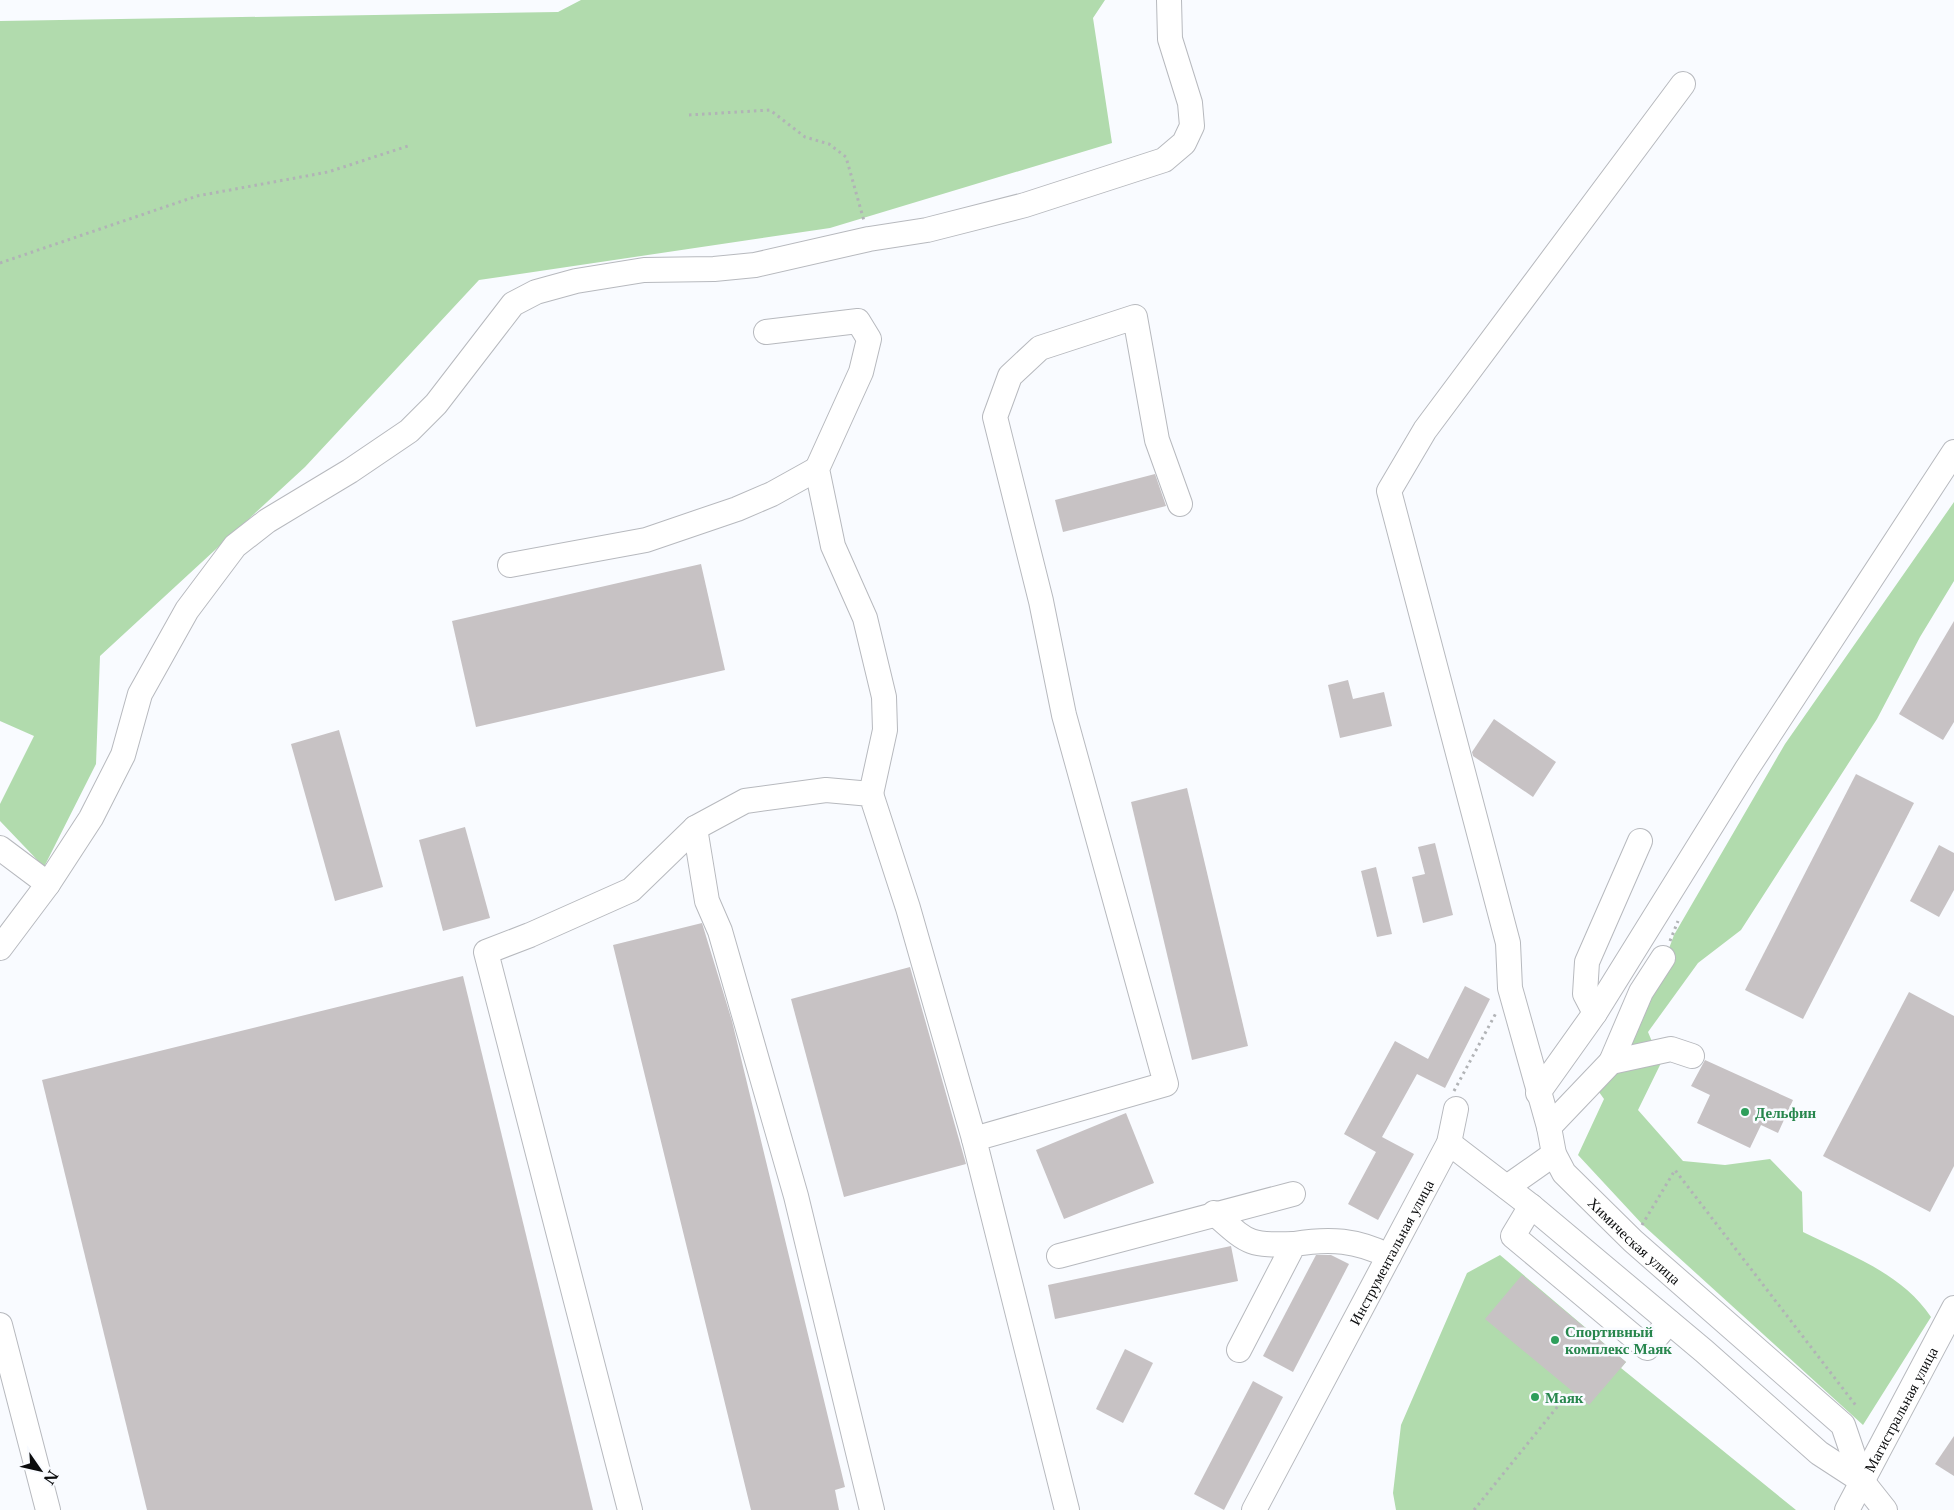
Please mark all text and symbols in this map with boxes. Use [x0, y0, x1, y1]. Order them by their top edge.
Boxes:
place label: Дельфин [1755, 1103, 1817, 1122]
marker: Дельфин [1739, 1106, 1751, 1118]
street label: Инструментальная улица [1345, 1176, 1438, 1328]
street label: Химическая улица [1584, 1193, 1685, 1288]
place label: Спортивный комплекс Маяк [1565, 1322, 1672, 1358]
marker: Спортивный комплекс Маяк [1549, 1334, 1561, 1346]
street label: Магистральная улица [1859, 1343, 1942, 1475]
place label: Маяк [1545, 1388, 1584, 1407]
marker: Маяк [1529, 1391, 1541, 1403]
north arrow [15, 1445, 65, 1495]
text: N [40, 1467, 62, 1488]

